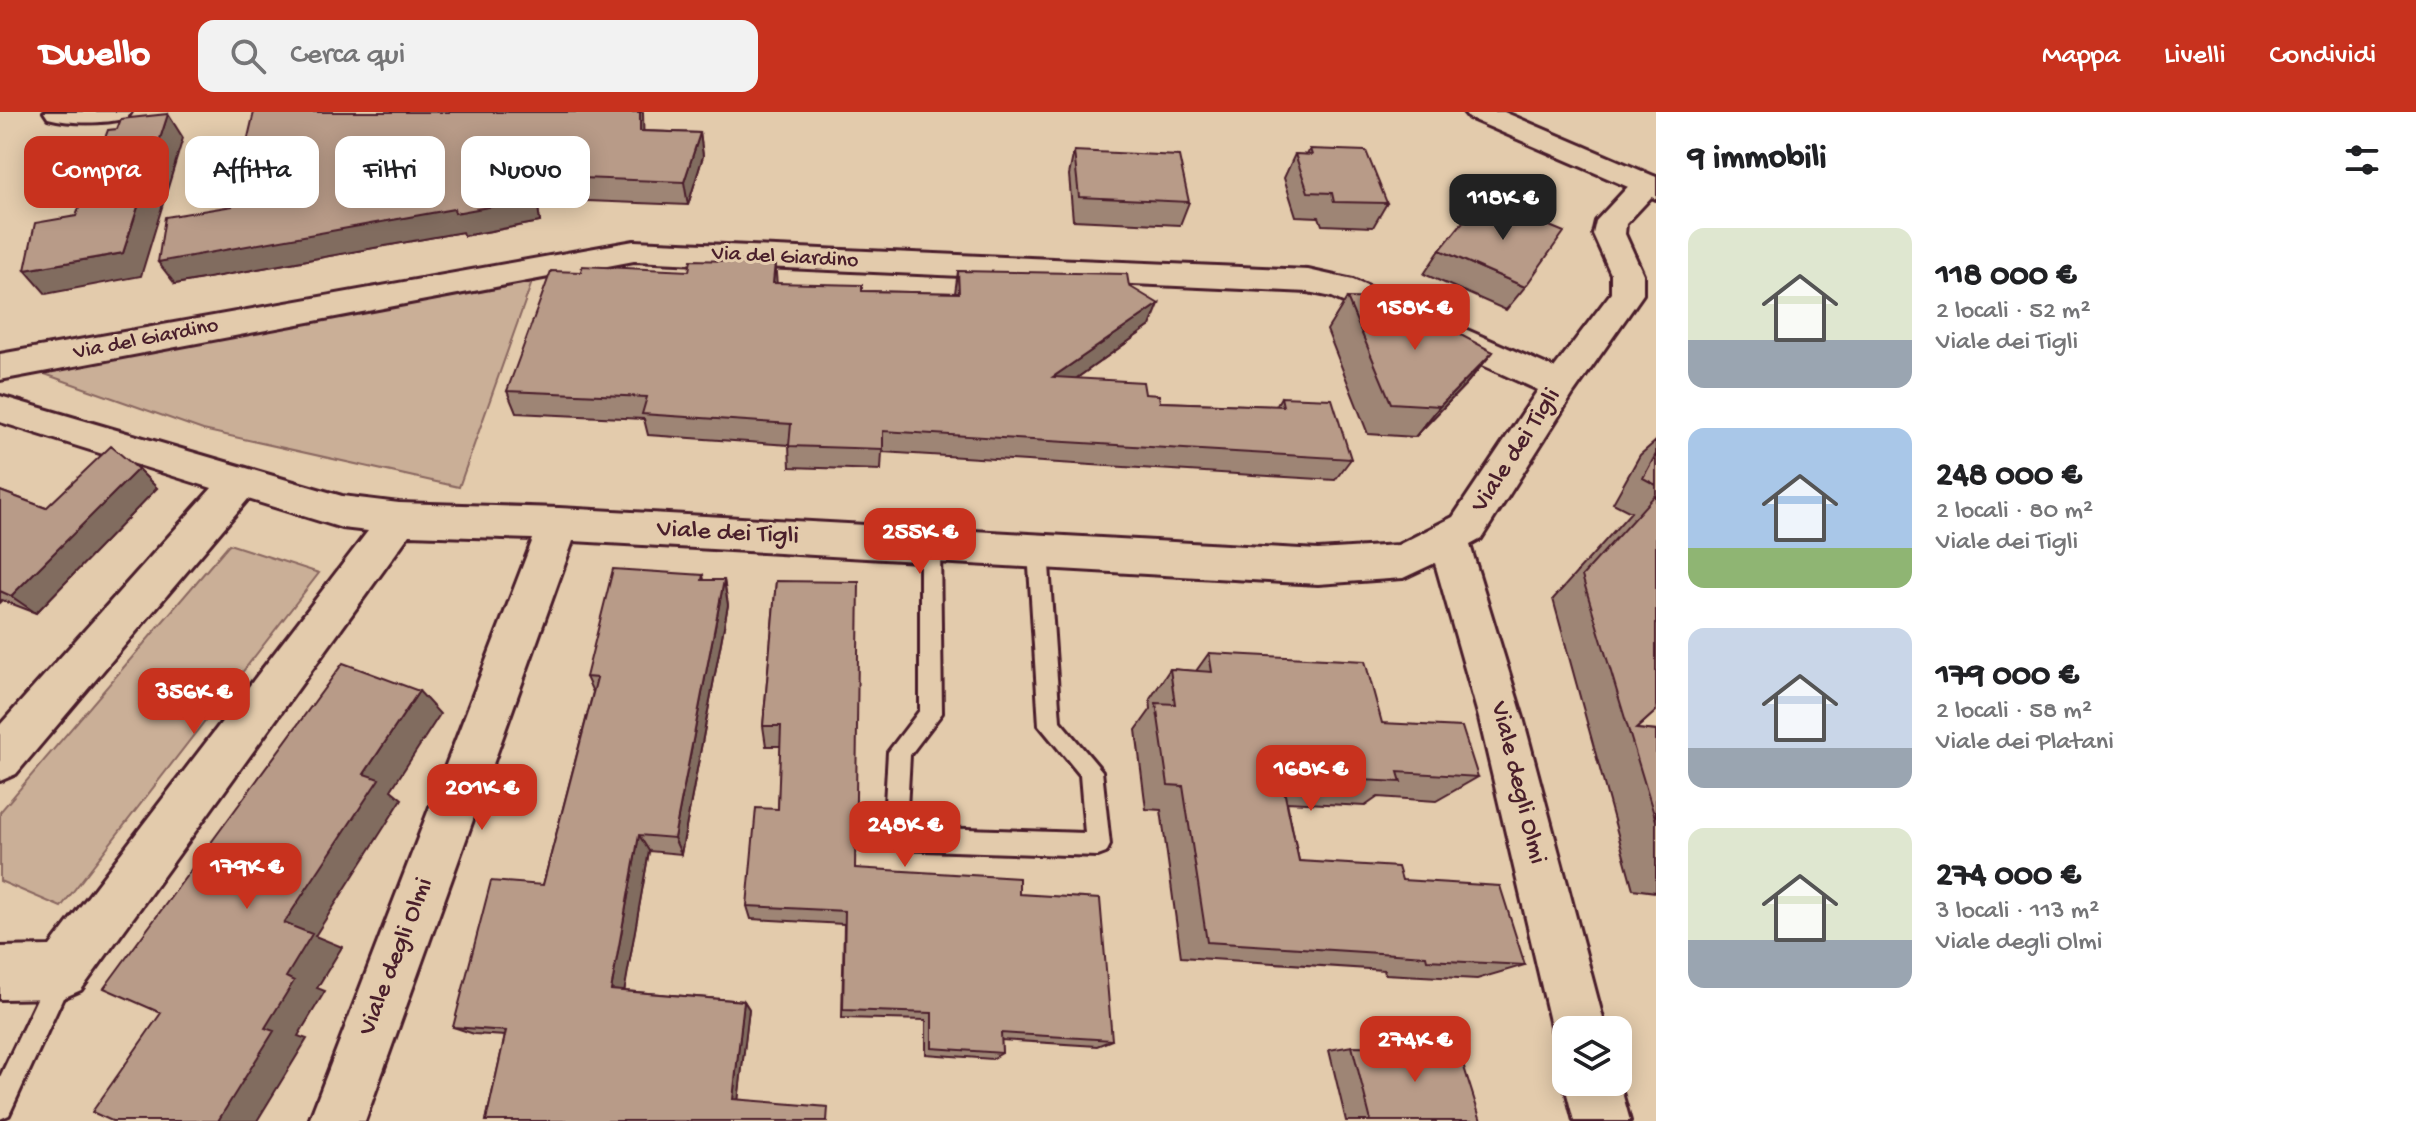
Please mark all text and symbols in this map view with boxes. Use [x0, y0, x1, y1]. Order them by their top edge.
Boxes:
search box [198, 20, 758, 92]
text: Dwello [40, 34, 150, 78]
icon: search [226, 34, 270, 78]
text: Cerca qui [290, 39, 405, 74]
text: Mappa [2042, 40, 2120, 73]
text: Livelli [2164, 40, 2226, 73]
text: Condividi [2270, 40, 2376, 73]
chip: Compra [24, 136, 169, 208]
chip: Affitta [185, 136, 319, 208]
chip: Filtri [335, 136, 445, 208]
chip: Nuovo [461, 136, 590, 208]
icon: filters [2340, 138, 2384, 182]
text: 9 immobili [1688, 140, 1827, 180]
pin: 118K € [1438, 174, 1568, 242]
text: 118K € [1467, 184, 1539, 215]
street label: Via del Giardino [710, 241, 859, 275]
text: 118 000 € [1936, 257, 2076, 297]
icon: home [1752, 260, 1848, 356]
pin: 158K € [1350, 284, 1480, 352]
text: 158K € [1378, 294, 1452, 325]
text: 2 locali · 52 m² [1936, 297, 2091, 328]
street label: Via del Giardino [70, 313, 221, 367]
text: Viale dei Tigli [1936, 328, 2078, 359]
street label: Viale dei Tigli [1465, 383, 1569, 520]
text: 248 000 € [1936, 457, 2082, 497]
icon: home [1752, 460, 1848, 556]
text: 2 locali · 80 m² [1936, 497, 2093, 528]
pin: 255K € [855, 508, 985, 576]
street label: Viale dei Tigli [655, 515, 800, 553]
text: 255K € [882, 518, 958, 549]
text: Viale dei Tigli [1936, 528, 2078, 559]
text: 179 000 € [1936, 657, 2079, 697]
icon: home [1752, 660, 1848, 756]
pin: 356K € [129, 668, 259, 736]
text: 356K € [156, 678, 232, 709]
text: 2 locali · 58 m² [1936, 697, 2092, 728]
street label: Viale degli Olmi [1482, 698, 1552, 867]
text: Viale dei Platani [1936, 728, 2114, 759]
pin: 168K € [1246, 745, 1376, 813]
text: 168K € [1274, 755, 1348, 786]
pin: 201K € [417, 764, 547, 832]
text: 201K € [445, 774, 519, 805]
pin: 248K € [840, 801, 970, 869]
text: 248K € [867, 811, 943, 842]
pin: 179K € [182, 843, 312, 911]
text: 179K € [211, 853, 284, 884]
text: 274 000 € [1936, 857, 2081, 897]
icon: home [1752, 860, 1848, 956]
street label: Viale degli Olmi [352, 874, 441, 1041]
text: 3 locali · 113 m² [1936, 897, 2099, 928]
text: Viale degli Olmi [1936, 928, 2102, 959]
pin: 274K € [1350, 1016, 1480, 1084]
map controls [1552, 1016, 1632, 1096]
button: layers [1552, 1016, 1632, 1096]
text: 274K € [1378, 1026, 1452, 1057]

